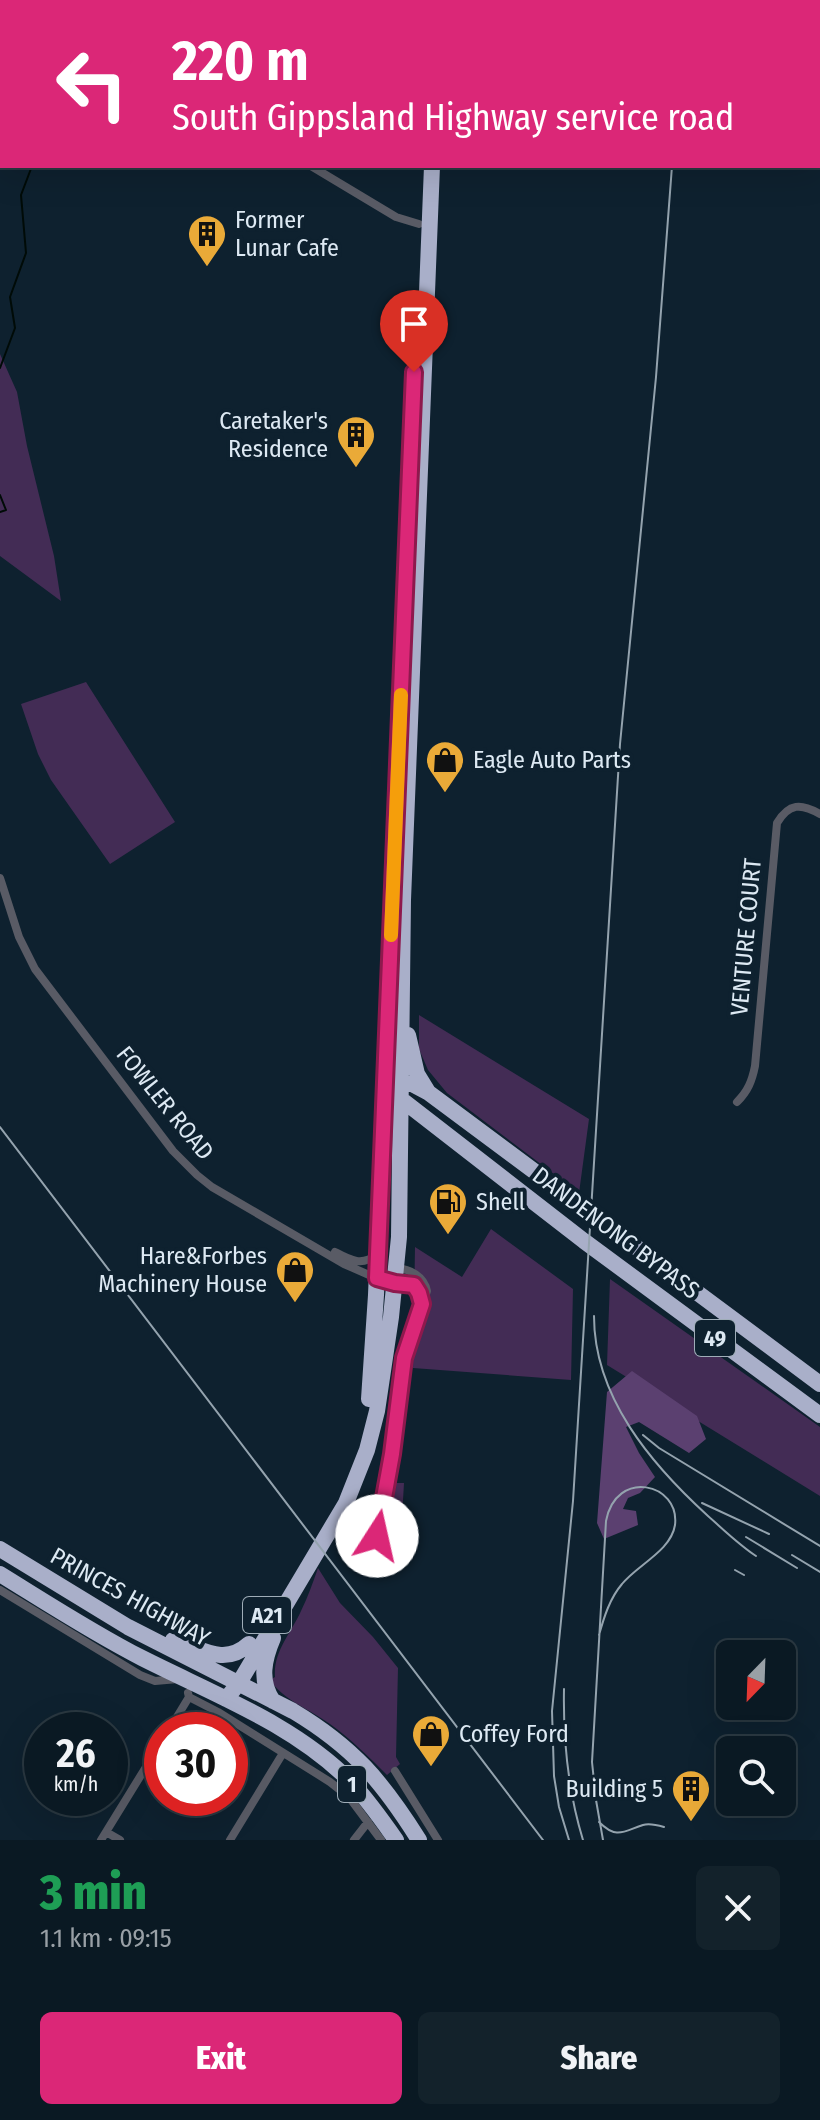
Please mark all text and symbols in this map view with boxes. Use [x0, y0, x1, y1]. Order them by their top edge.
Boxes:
text: 220 m [172, 28, 309, 95]
icon: left [40, 32, 144, 136]
text: South Gippsland Highway service road [172, 96, 734, 140]
place label: Former Lunar Cafe [235, 206, 339, 262]
building icon: Former Lunar Cafe [186, 213, 228, 268]
pin [380, 290, 448, 372]
icon: arrive [392, 302, 436, 346]
place label: Caretaker's Residence [219, 407, 328, 463]
building icon: Caretaker's Residence [335, 414, 377, 469]
shop icon: Eagle Auto Parts [424, 739, 466, 794]
place label: Eagle Auto Parts [473, 746, 631, 774]
street label: VENTURE COURT [725, 857, 767, 1017]
street label: FOWLER ROAD [111, 1041, 219, 1165]
street label: DANDENONG BYPASS [527, 1161, 705, 1305]
fuel station icon: Shell [427, 1181, 469, 1236]
place label: Shell [476, 1188, 525, 1216]
place label: Hare&Forbes Machinery House [98, 1242, 267, 1298]
shop icon: Hare&Forbes Machinery House [274, 1249, 316, 1304]
road number: 49 [695, 1320, 735, 1356]
position arrow [335, 1494, 419, 1578]
street label: PRINCES HIGHWAY [45, 1542, 215, 1652]
road number: A21 [243, 1597, 291, 1633]
north arrow [716, 1640, 796, 1720]
map controls [716, 1640, 796, 1816]
speed limit sign: 30 [144, 1712, 248, 1816]
shop icon: Coffey Ford [410, 1713, 452, 1768]
place label: Coffey Ford [459, 1720, 569, 1748]
text: 26 [56, 1730, 96, 1778]
button: search [716, 1736, 796, 1816]
road number: 1 [338, 1766, 366, 1802]
building icon: Building 5 [670, 1768, 712, 1823]
text: km/h [54, 1772, 98, 1796]
place label: Building 5 [566, 1775, 663, 1803]
text: 3 min [40, 1864, 147, 1922]
button: close [696, 1866, 780, 1950]
text: 1.1 km · 09:15 [40, 1923, 172, 1954]
button: Exit [40, 2012, 402, 2104]
button: Share [418, 2012, 780, 2104]

